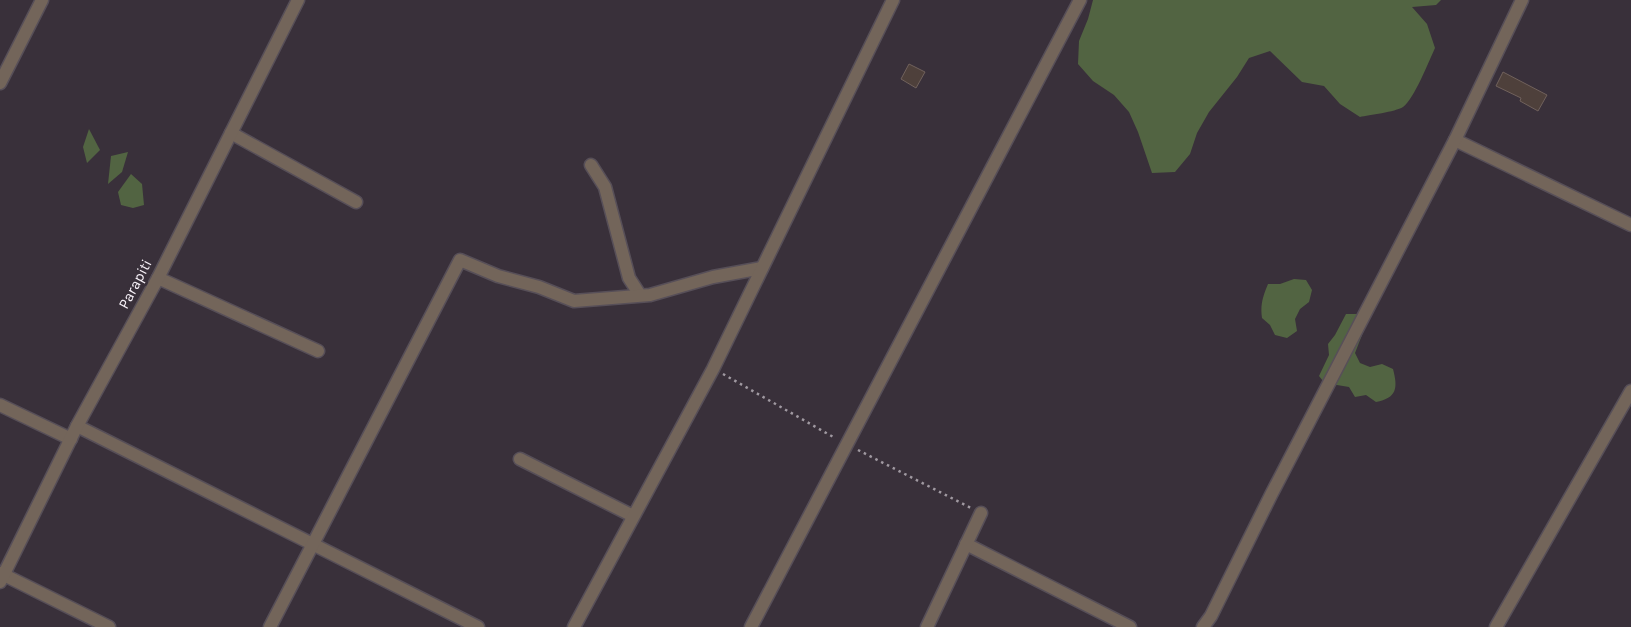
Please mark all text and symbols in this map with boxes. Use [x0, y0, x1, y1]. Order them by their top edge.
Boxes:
street label: Parapiti [114, 256, 156, 312]

